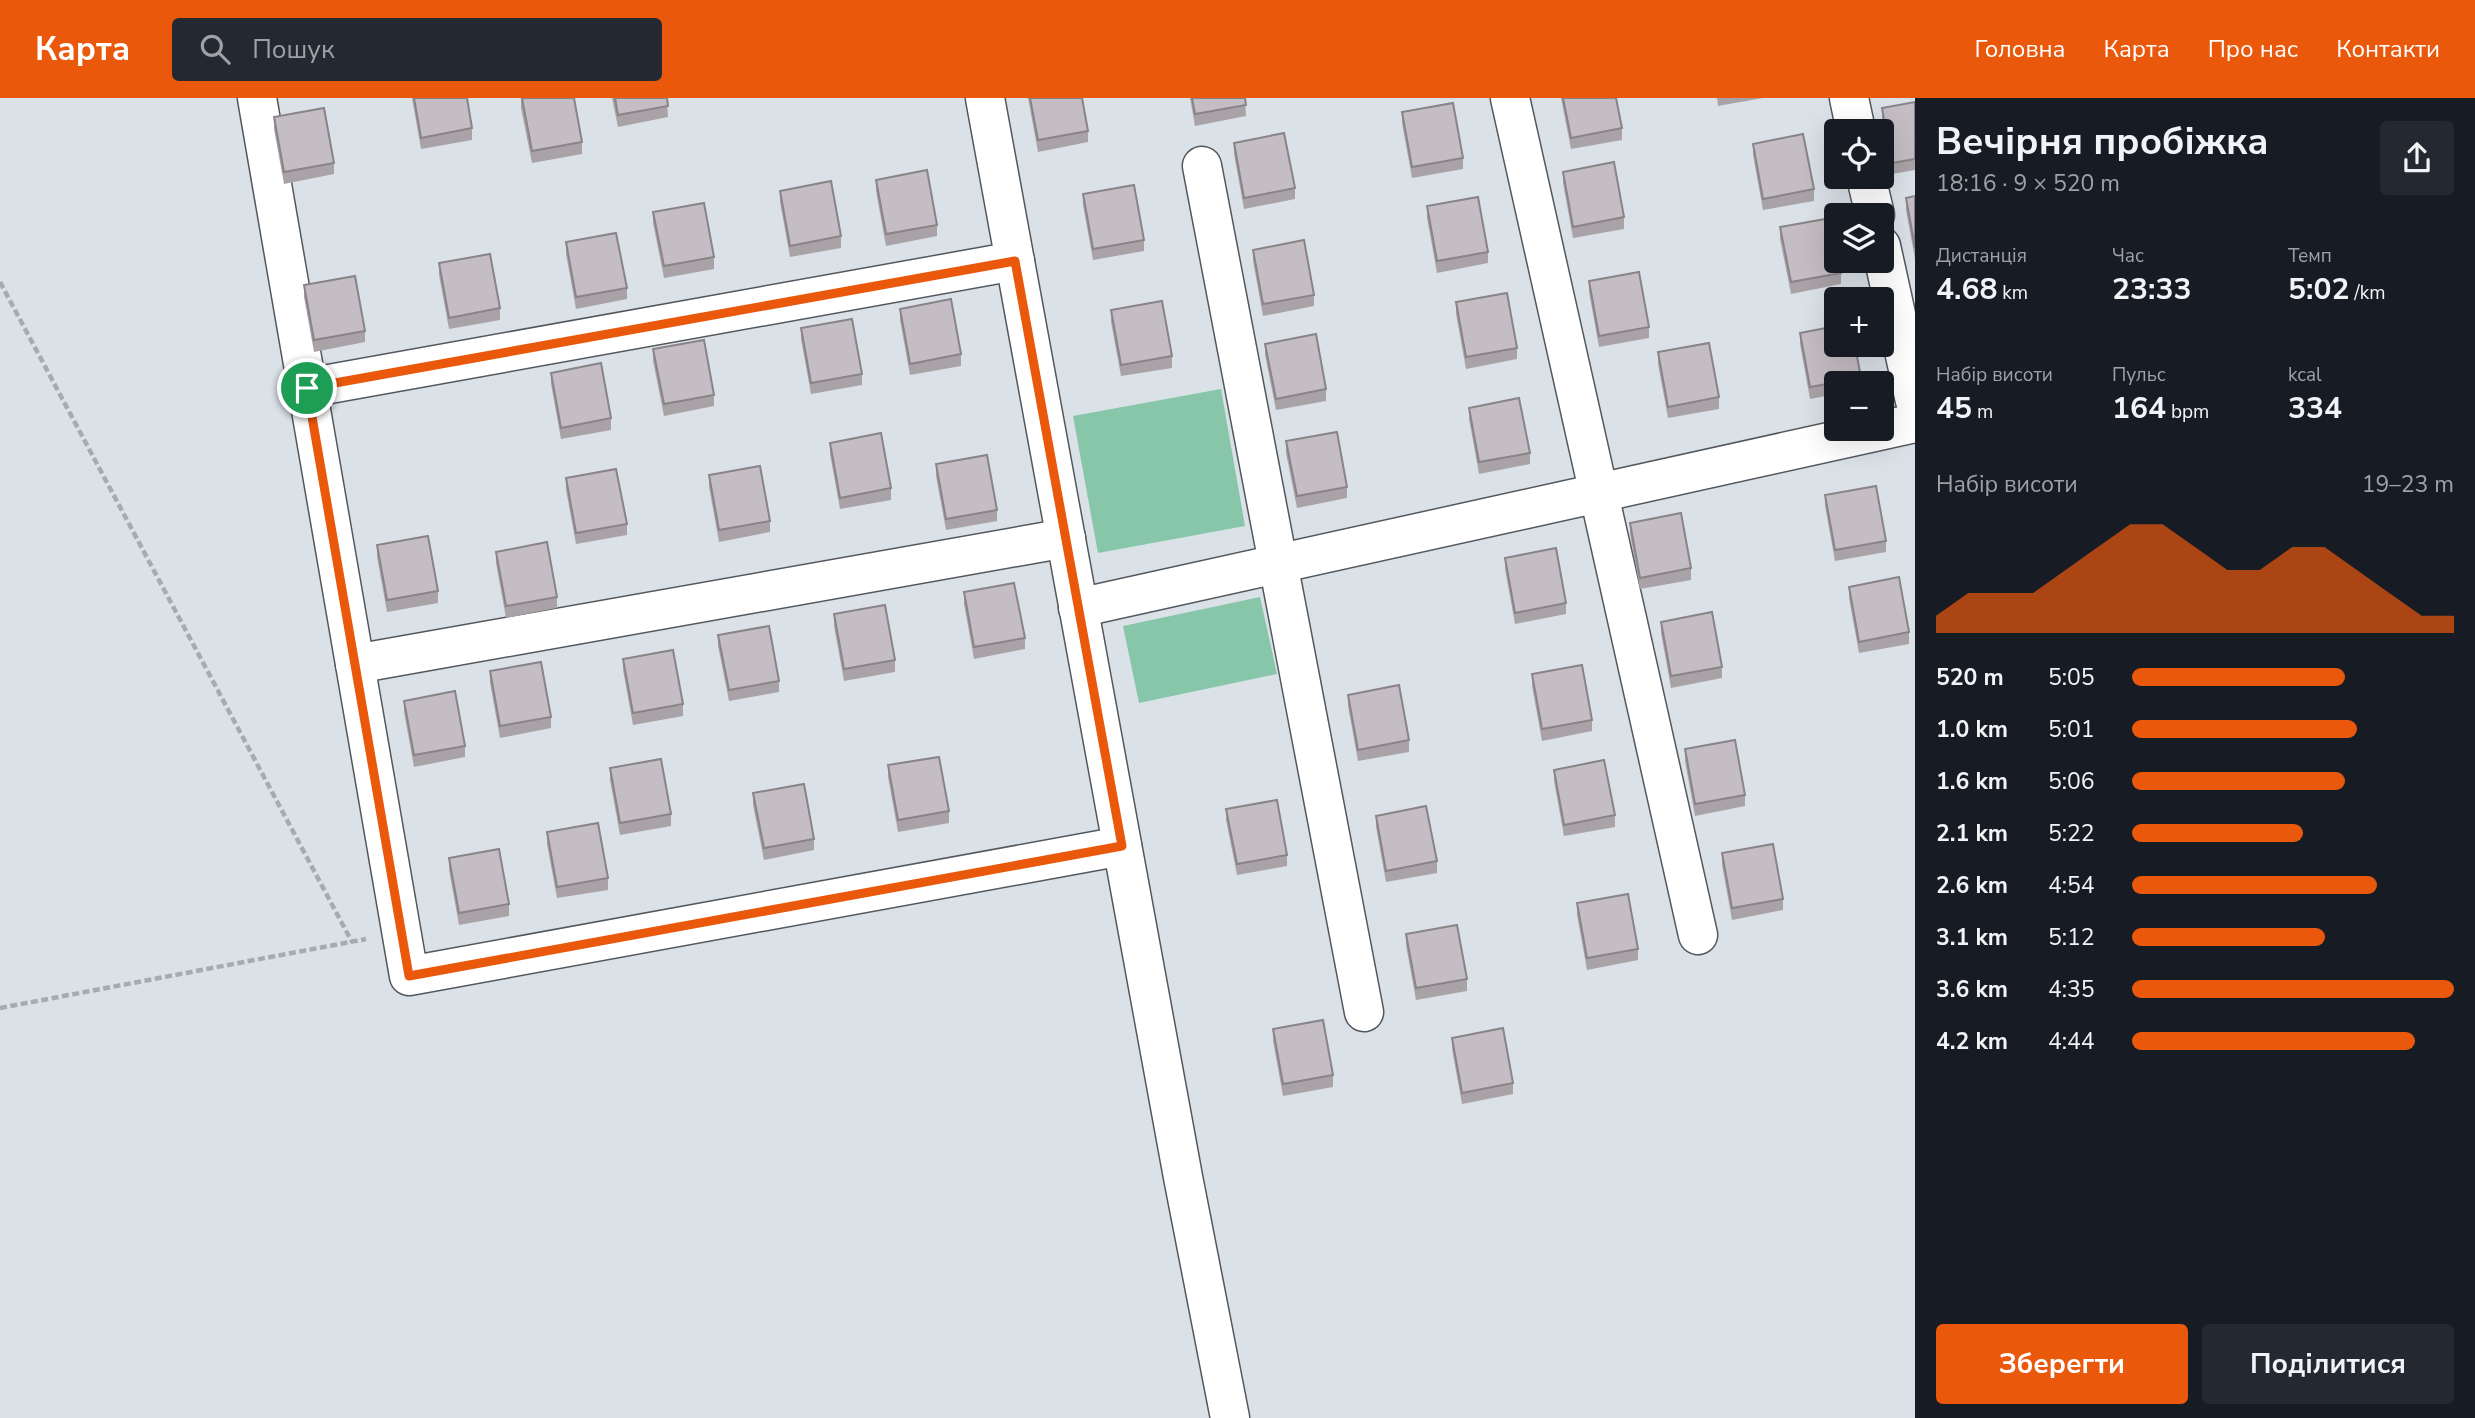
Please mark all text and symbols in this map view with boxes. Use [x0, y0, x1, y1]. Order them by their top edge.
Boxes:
search box [172, 18, 662, 81]
text: Карта [35, 27, 130, 72]
icon: search [196, 30, 234, 68]
text: Пошук [252, 32, 335, 67]
text: Головна [1975, 33, 2066, 65]
text: Карта [2104, 33, 2170, 65]
text: Про нас [2208, 33, 2298, 65]
text: Контакти [2336, 33, 2440, 65]
text: Вечірня пробіжка [1936, 116, 2269, 167]
map controls [1824, 119, 1894, 441]
button: locate [1824, 119, 1894, 189]
button: share [2380, 121, 2454, 195]
text: 18:16 · 9 × 520 m [1936, 168, 2120, 199]
button: layers [1824, 203, 1894, 273]
text: Дистанція [1936, 243, 2027, 269]
text: Час [2112, 243, 2144, 269]
text: Темп [2288, 243, 2332, 269]
text: 4.68 [1936, 269, 1997, 310]
text: 23:33 [2112, 269, 2191, 310]
text: 5:02 [2288, 269, 2349, 310]
text: km [1997, 280, 2028, 306]
text: /km [2349, 280, 2385, 306]
button: + [1824, 287, 1894, 357]
pin [277, 358, 337, 418]
text: Набір висоти [1936, 362, 2053, 388]
text: Пульс [2112, 362, 2166, 388]
text: kcal [2288, 362, 2322, 388]
icon: arrive [288, 369, 326, 407]
button: − [1824, 371, 1894, 441]
text: 45 [1936, 388, 1972, 429]
text: 164 [2112, 388, 2166, 429]
text: 334 [2288, 388, 2342, 429]
text: m [1972, 399, 1993, 425]
text: bpm [2166, 399, 2209, 425]
text: Набір висоти [1936, 469, 2078, 500]
text: 19–23 m [2362, 469, 2454, 500]
text: 520 m [1936, 662, 2004, 693]
text: 5:05 [2048, 662, 2095, 693]
text: 1.0 km [1936, 714, 2008, 745]
text: 5:01 [2048, 714, 2095, 745]
text: 1.6 km [1936, 766, 2008, 797]
text: 5:06 [2048, 766, 2095, 797]
text: 2.1 km [1936, 818, 2008, 849]
text: 5:22 [2048, 818, 2095, 849]
text: 2.6 km [1936, 870, 2008, 901]
text: 4:54 [2048, 870, 2095, 901]
text: 3.1 km [1936, 922, 2008, 953]
text: 5:12 [2048, 922, 2095, 953]
text: 3.6 km [1936, 974, 2008, 1005]
text: 4:35 [2048, 974, 2095, 1005]
text: 4.2 km [1936, 1026, 2008, 1057]
text: 4:44 [2048, 1026, 2095, 1057]
button: Зберегти [1936, 1324, 2188, 1404]
button: Поділитися [2202, 1324, 2454, 1404]

